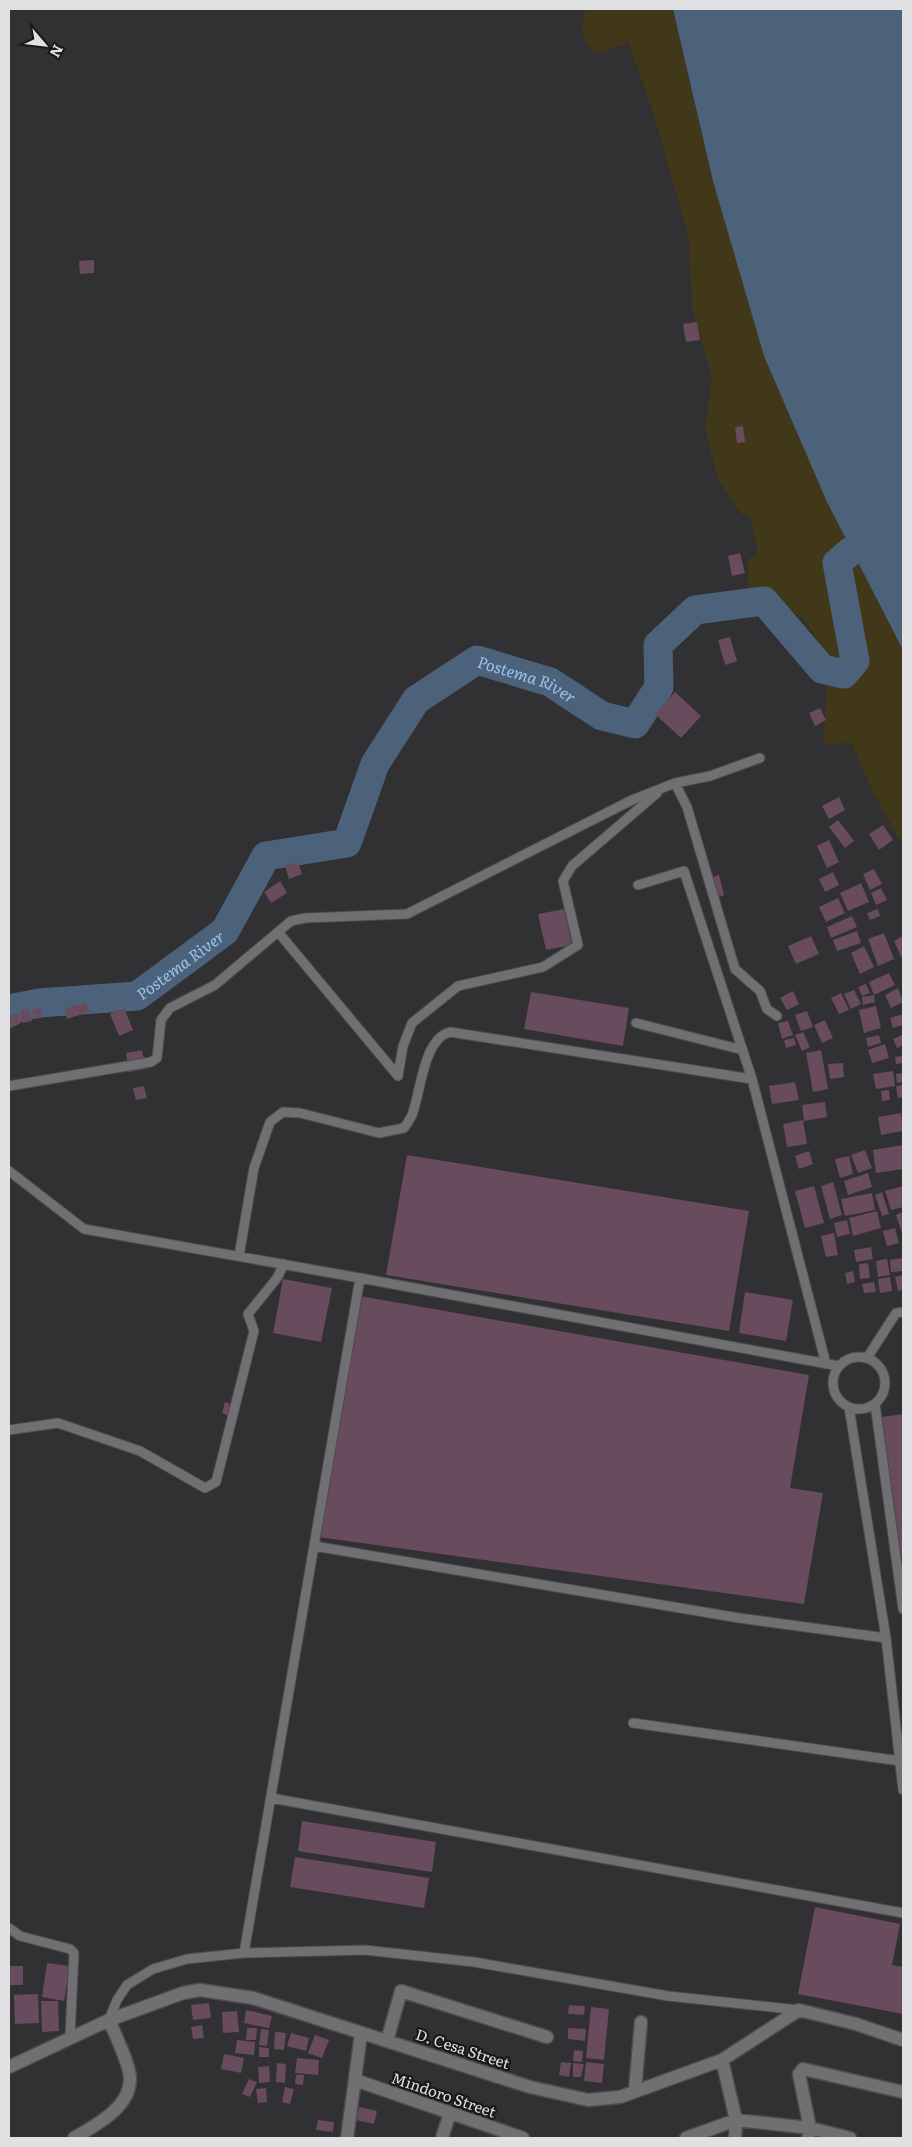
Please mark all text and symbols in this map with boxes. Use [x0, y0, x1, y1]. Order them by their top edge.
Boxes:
north arrow [20, 20, 70, 70]
text: N [46, 42, 69, 62]
water label: Postema River [475, 649, 581, 708]
water label: Postema River [131, 924, 229, 1005]
street label: D. Cesa Street [413, 2022, 513, 2074]
street label: Mindoro Street [389, 2065, 499, 2123]

